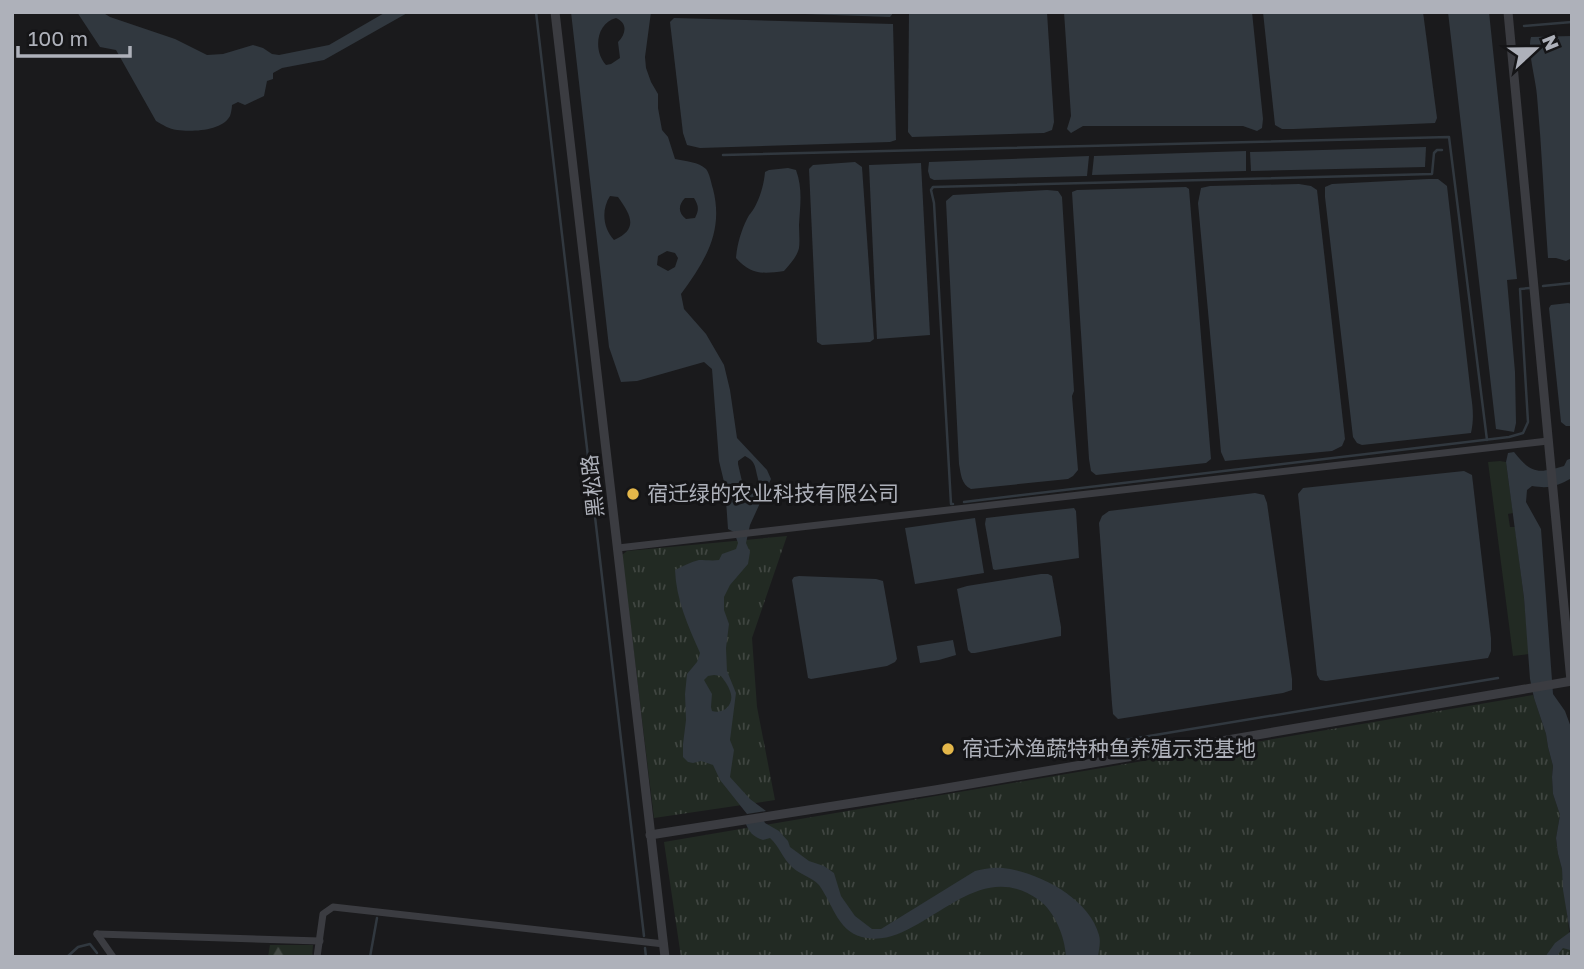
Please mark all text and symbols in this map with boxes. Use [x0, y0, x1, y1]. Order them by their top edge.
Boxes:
scale bar [18, 14, 130, 58]
north arrow [1500, 14, 1570, 84]
text: 100 m [28, 25, 88, 51]
text: N [1538, 31, 1565, 53]
street label: 黑松路 [576, 453, 608, 519]
place label: 宿迁绿的农业科技有限公司 [647, 480, 899, 506]
marker: 宿迁绿的农业科技有限公司 [625, 486, 641, 502]
place label: 宿迁沭渔蔬特种鱼养殖示范基地 [962, 735, 1256, 761]
marker: 宿迁沭渔蔬特种鱼养殖示范基地 [940, 741, 956, 757]

